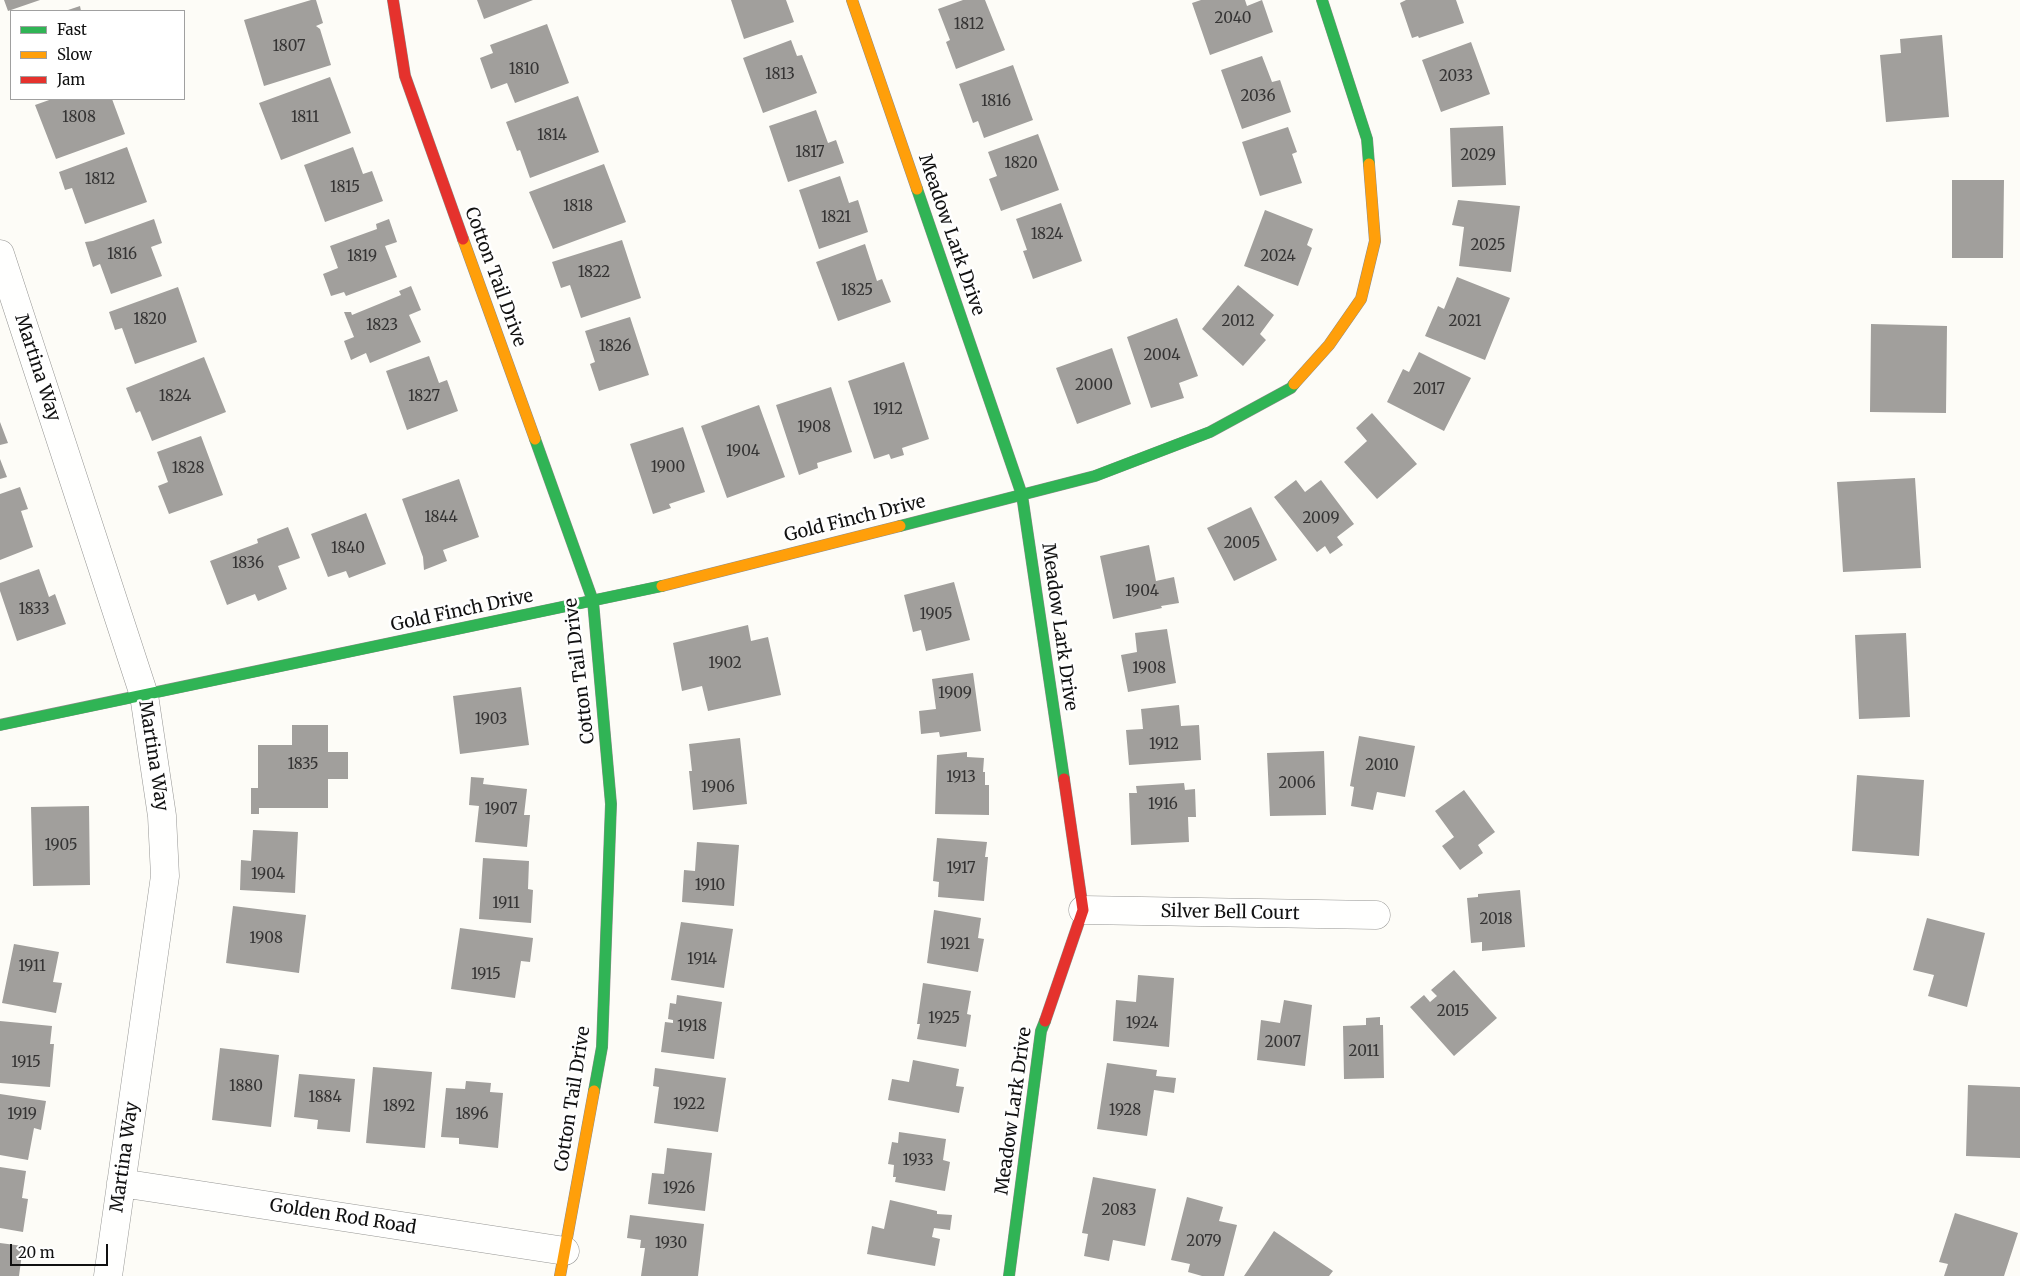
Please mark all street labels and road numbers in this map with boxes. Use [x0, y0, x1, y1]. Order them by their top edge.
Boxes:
street label: Meadow Lark Drive [913, 152, 989, 318]
street label: Cotton Tail Drive [460, 204, 530, 350]
street label: Martina Way [10, 312, 64, 424]
street label: Gold Finch Drive [782, 491, 928, 547]
street label: Meadow Lark Drive [1037, 542, 1081, 712]
street label: Gold Finch Drive [389, 585, 535, 637]
street label: Cotton Tail Drive [560, 597, 600, 745]
street label: Martina Way [134, 699, 172, 813]
street label: Silver Bell Court [1160, 901, 1300, 925]
street label: Cotton Tail Drive [551, 1025, 595, 1173]
street label: Meadow Lark Drive [992, 1026, 1036, 1196]
street label: Martina Way [107, 1100, 143, 1214]
street label: Golden Rod Road [268, 1195, 418, 1239]

